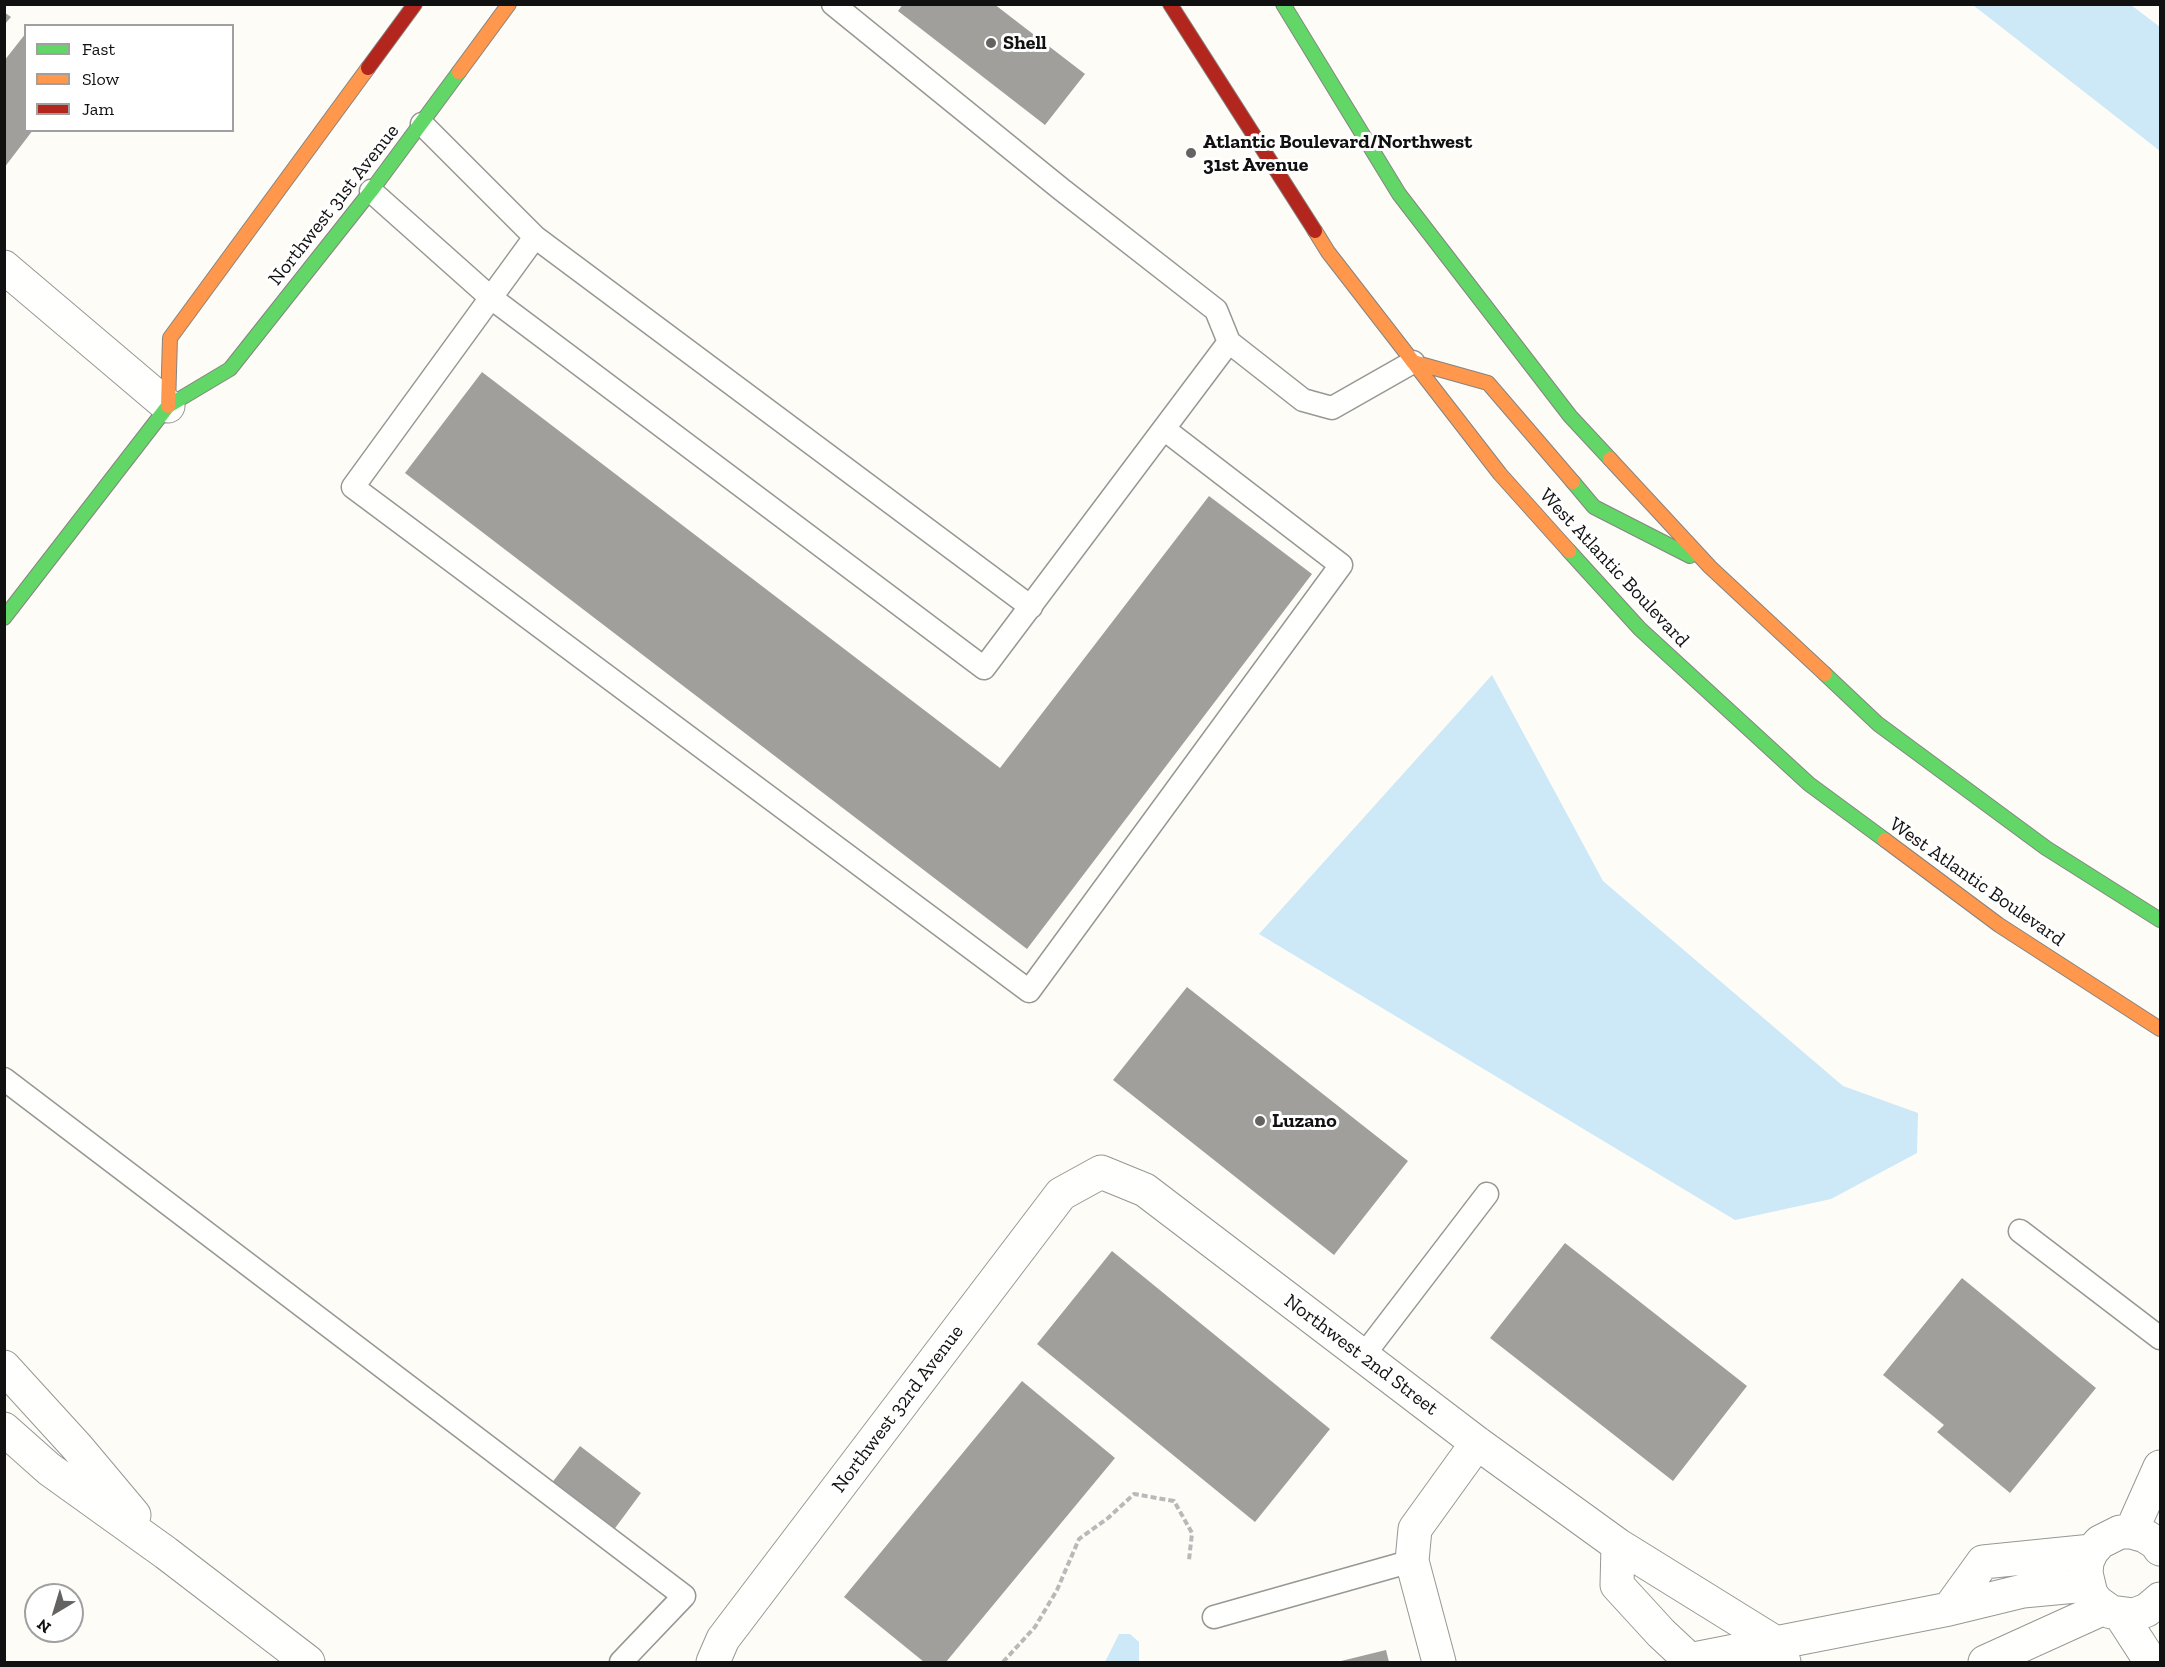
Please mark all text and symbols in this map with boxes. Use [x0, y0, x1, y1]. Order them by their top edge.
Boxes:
legend [24, 24, 234, 132]
place label: Shell [1003, 31, 1047, 55]
marker: Shell [984, 36, 998, 50]
text: Fast [82, 38, 115, 60]
text: Slow [82, 68, 119, 90]
text: Jam [82, 98, 114, 120]
street label: Northwest 31st Avenue [264, 120, 404, 290]
place label: Atlantic Boulevard/Northwest 31st Avenue [1203, 130, 1472, 177]
marker: Atlantic Boulevard/Northwest 31st Avenue [1184, 146, 1198, 160]
street label: West Atlantic Boulevard [1534, 484, 1694, 652]
street label: West Atlantic Boulevard [1885, 812, 2069, 952]
place label: Luzano [1272, 1109, 1337, 1133]
marker: Luzano [1253, 1114, 1267, 1128]
street label: Northwest 2nd Street [1279, 1289, 1443, 1421]
street label: Northwest 32rd Avenue [827, 1320, 969, 1498]
north arrow [24, 1583, 84, 1643]
text: N [33, 1615, 54, 1637]

